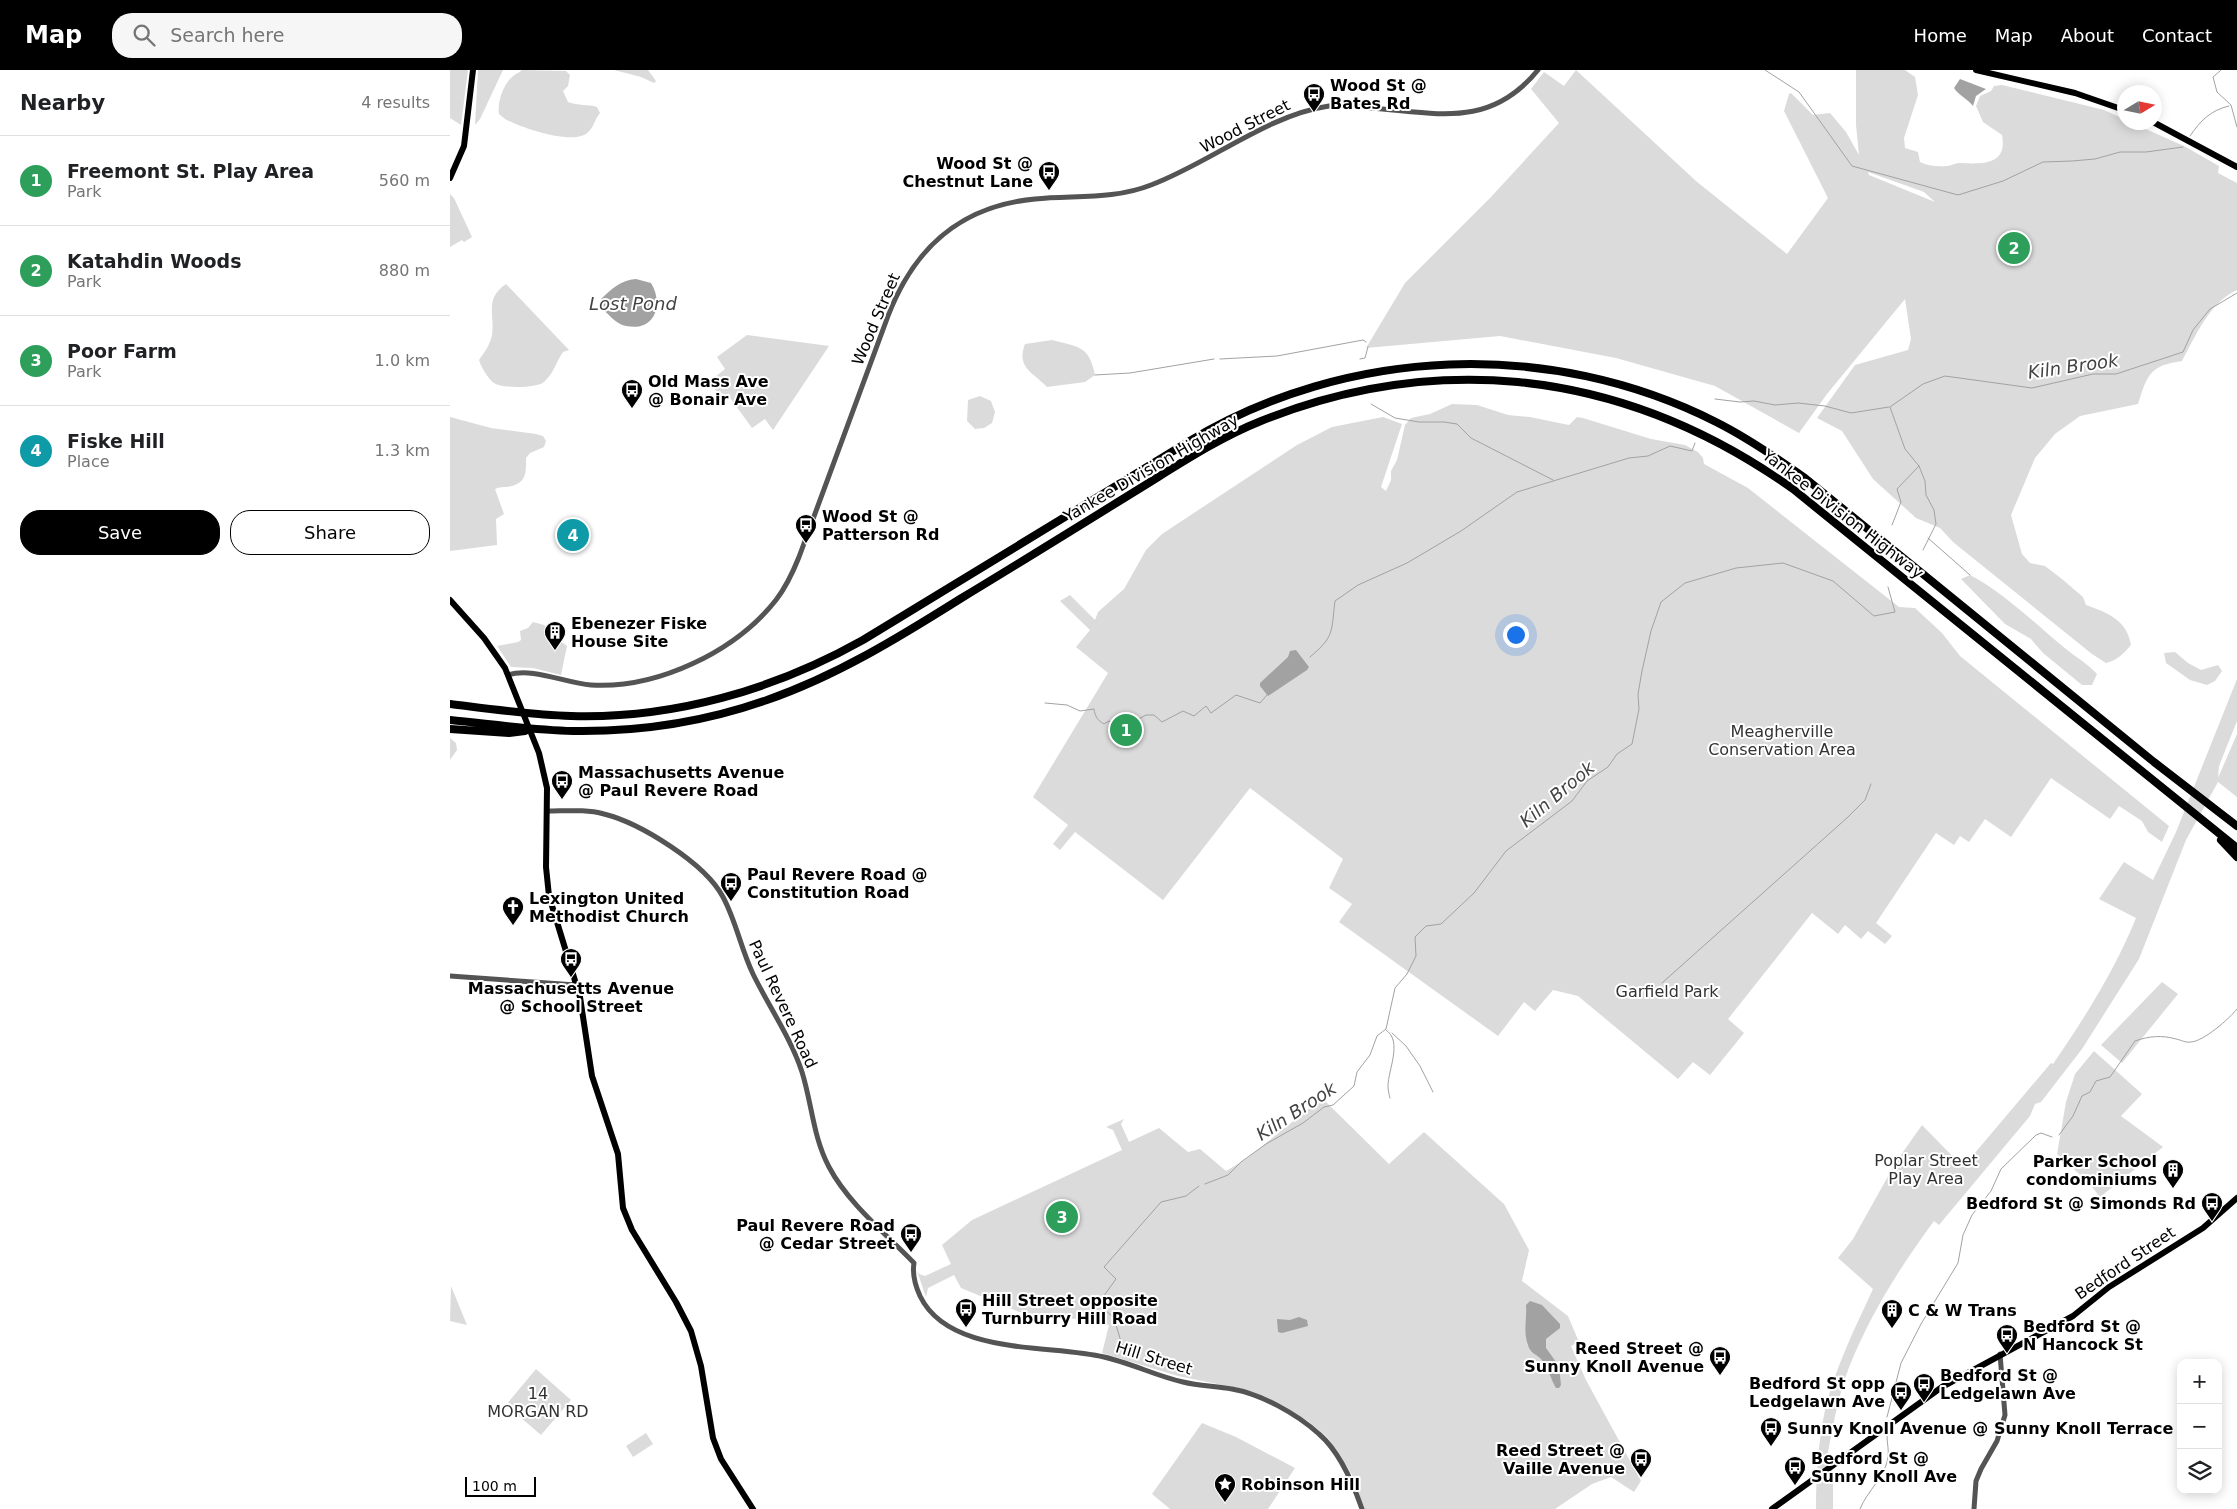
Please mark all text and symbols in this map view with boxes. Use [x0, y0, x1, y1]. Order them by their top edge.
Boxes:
search box [112, 13, 462, 58]
text: Map [25, 21, 82, 49]
icon: search [130, 21, 158, 49]
text: Search here [170, 24, 284, 46]
text: Home [1914, 25, 1967, 46]
text: Map [1995, 25, 2033, 46]
text: About [2061, 25, 2114, 46]
text: Contact [2142, 25, 2212, 46]
place label: Wood St @ Bates Rd [1330, 76, 1427, 113]
bus stop icon: Wood St @ Bates Rd [1302, 82, 1326, 113]
north arrow [2117, 85, 2162, 130]
text: Nearby [20, 91, 105, 115]
text: 4 results [361, 93, 430, 112]
street label: Wood Street [1197, 95, 1293, 157]
place label: Wood St @ Chestnut Lane [903, 154, 1033, 191]
text: Freemont St. Play Area [67, 160, 314, 182]
bus stop icon: Wood St @ Chestnut Lane [1037, 160, 1061, 191]
text: 1 [30, 171, 42, 190]
text: 560 m [379, 171, 430, 190]
text: Park [67, 182, 102, 201]
pin: 2 [1998, 229, 2030, 267]
text: Katahdin Woods [67, 250, 242, 272]
text: 2 [30, 261, 42, 280]
text: 880 m [379, 261, 430, 280]
street label: Wood Street [848, 270, 904, 368]
text: Park [67, 272, 102, 291]
water label: Lost Pond [589, 293, 678, 314]
text: Poor Farm [67, 340, 177, 362]
water label: Kiln Brook [2026, 349, 2121, 383]
text: 3 [30, 351, 42, 370]
text: 1.0 km [375, 351, 430, 370]
text: Park [67, 362, 102, 381]
place label: Old Mass Ave @ Bonair Ave [648, 372, 769, 409]
bus stop icon: Old Mass Ave @ Bonair Ave [620, 378, 644, 409]
street label: Yankee Division Highway [1059, 410, 1242, 526]
text: Fiske Hill [67, 430, 165, 452]
text: 4 [30, 441, 42, 460]
text: 1.3 km [375, 441, 430, 460]
street label: Yankee Division Highway [1758, 445, 1927, 583]
text: Place [67, 452, 110, 471]
place label: Wood St @ Patterson Rd [822, 507, 939, 544]
button: Save [20, 510, 220, 555]
button: Share [230, 510, 430, 555]
bus stop icon: Wood St @ Patterson Rd [794, 513, 818, 544]
pin: 4 [557, 516, 589, 554]
place label: Ebenezer Fiske House Site [571, 614, 707, 651]
building icon: Ebenezer Fiske House Site [543, 620, 567, 651]
your location [1503, 622, 1529, 648]
pin: 1 [1110, 711, 1142, 749]
park label: Meagherville Conservation Area [1708, 722, 1856, 759]
water label: Kiln Brook [1515, 756, 1600, 831]
place label: Massachusetts Avenue @ Paul Revere Road [578, 763, 784, 800]
bus stop icon: Massachusetts Avenue @ Paul Revere Road [550, 769, 574, 800]
place label: Paul Revere Road @ Constitution Road [747, 865, 927, 902]
bus stop icon: Paul Revere Road @ Constitution Road [719, 871, 743, 902]
place label: Lexington United Methodist Church [529, 889, 689, 926]
church icon: Lexington United Methodist Church [501, 895, 525, 926]
street label: Paul Revere Road [745, 937, 821, 1071]
bus stop icon: Massachusetts Avenue @ School Street [559, 947, 583, 978]
place label: Massachusetts Avenue @ School Street [468, 979, 674, 1016]
park label: Garfield Park [1616, 982, 1719, 1001]
water label: Kiln Brook [1252, 1077, 1341, 1145]
park label: Poplar Street Play Area [1874, 1151, 1978, 1188]
place label: Parker School condominiums [2026, 1152, 2157, 1189]
building icon: Parker School condominiums [2161, 1158, 2185, 1189]
bus stop icon: Bedford St @ Simonds Rd [2200, 1191, 2224, 1222]
place label: Bedford St @ Simonds Rd [1966, 1194, 2196, 1213]
pin: 3 [1046, 1198, 1078, 1236]
place label: Paul Revere Road @ Cedar Street [736, 1216, 895, 1253]
bus stop icon: Paul Revere Road @ Cedar Street [899, 1222, 923, 1253]
street label: Bedford Street [2071, 1223, 2179, 1303]
place label: Hill Street opposite Turnburry Hill Road [982, 1291, 1158, 1328]
bus stop icon: Hill Street opposite Turnburry Hill Road [954, 1297, 978, 1328]
building icon: C & W Trans [1880, 1298, 1904, 1329]
place label: C & W Trans [1908, 1301, 2017, 1320]
place label: Bedford St @ N Hancock St [2023, 1317, 2143, 1354]
bus stop icon: Bedford St @ N Hancock St [1995, 1323, 2019, 1354]
street label: Hill Street [1113, 1337, 1195, 1379]
place label: Reed Street @ Sunny Knoll Avenue [1524, 1339, 1704, 1376]
bus stop icon: Reed Street @ Sunny Knoll Avenue [1708, 1345, 1732, 1376]
map controls [2177, 1359, 2222, 1494]
button: + [2177, 1359, 2222, 1404]
place label: Bedford St @ Ledgelawn Ave [1940, 1366, 2076, 1403]
bus stop icon: Bedford St @ Ledgelawn Ave [1912, 1372, 1936, 1403]
place label: Bedford St opp Ledgelawn Ave [1749, 1374, 1885, 1411]
bus stop icon: Bedford St opp Ledgelawn Ave [1889, 1380, 1913, 1411]
park label: 14 MORGAN RD [487, 1384, 589, 1421]
button: − [2177, 1404, 2222, 1449]
bus stop icon: Sunny Knoll Avenue @ Sunny Knoll Terrace [1759, 1416, 1783, 1447]
place label: Sunny Knoll Avenue @ Sunny Knoll Terrace [1787, 1419, 2174, 1438]
place label: Reed Street @ Vaille Avenue [1496, 1441, 1625, 1478]
bus stop icon: Reed Street @ Vaille Avenue [1629, 1447, 1653, 1478]
place label: Bedford St @ Sunny Knoll Ave [1811, 1449, 1957, 1486]
button: layers [2177, 1449, 2222, 1494]
bus stop icon: Bedford St @ Sunny Knoll Ave [1783, 1455, 1807, 1486]
place icon: Robinson Hill [1213, 1472, 1237, 1503]
scale bar [465, 1474, 536, 1497]
place label: Robinson Hill [1241, 1475, 1360, 1494]
text: 100 m [472, 1478, 517, 1494]

